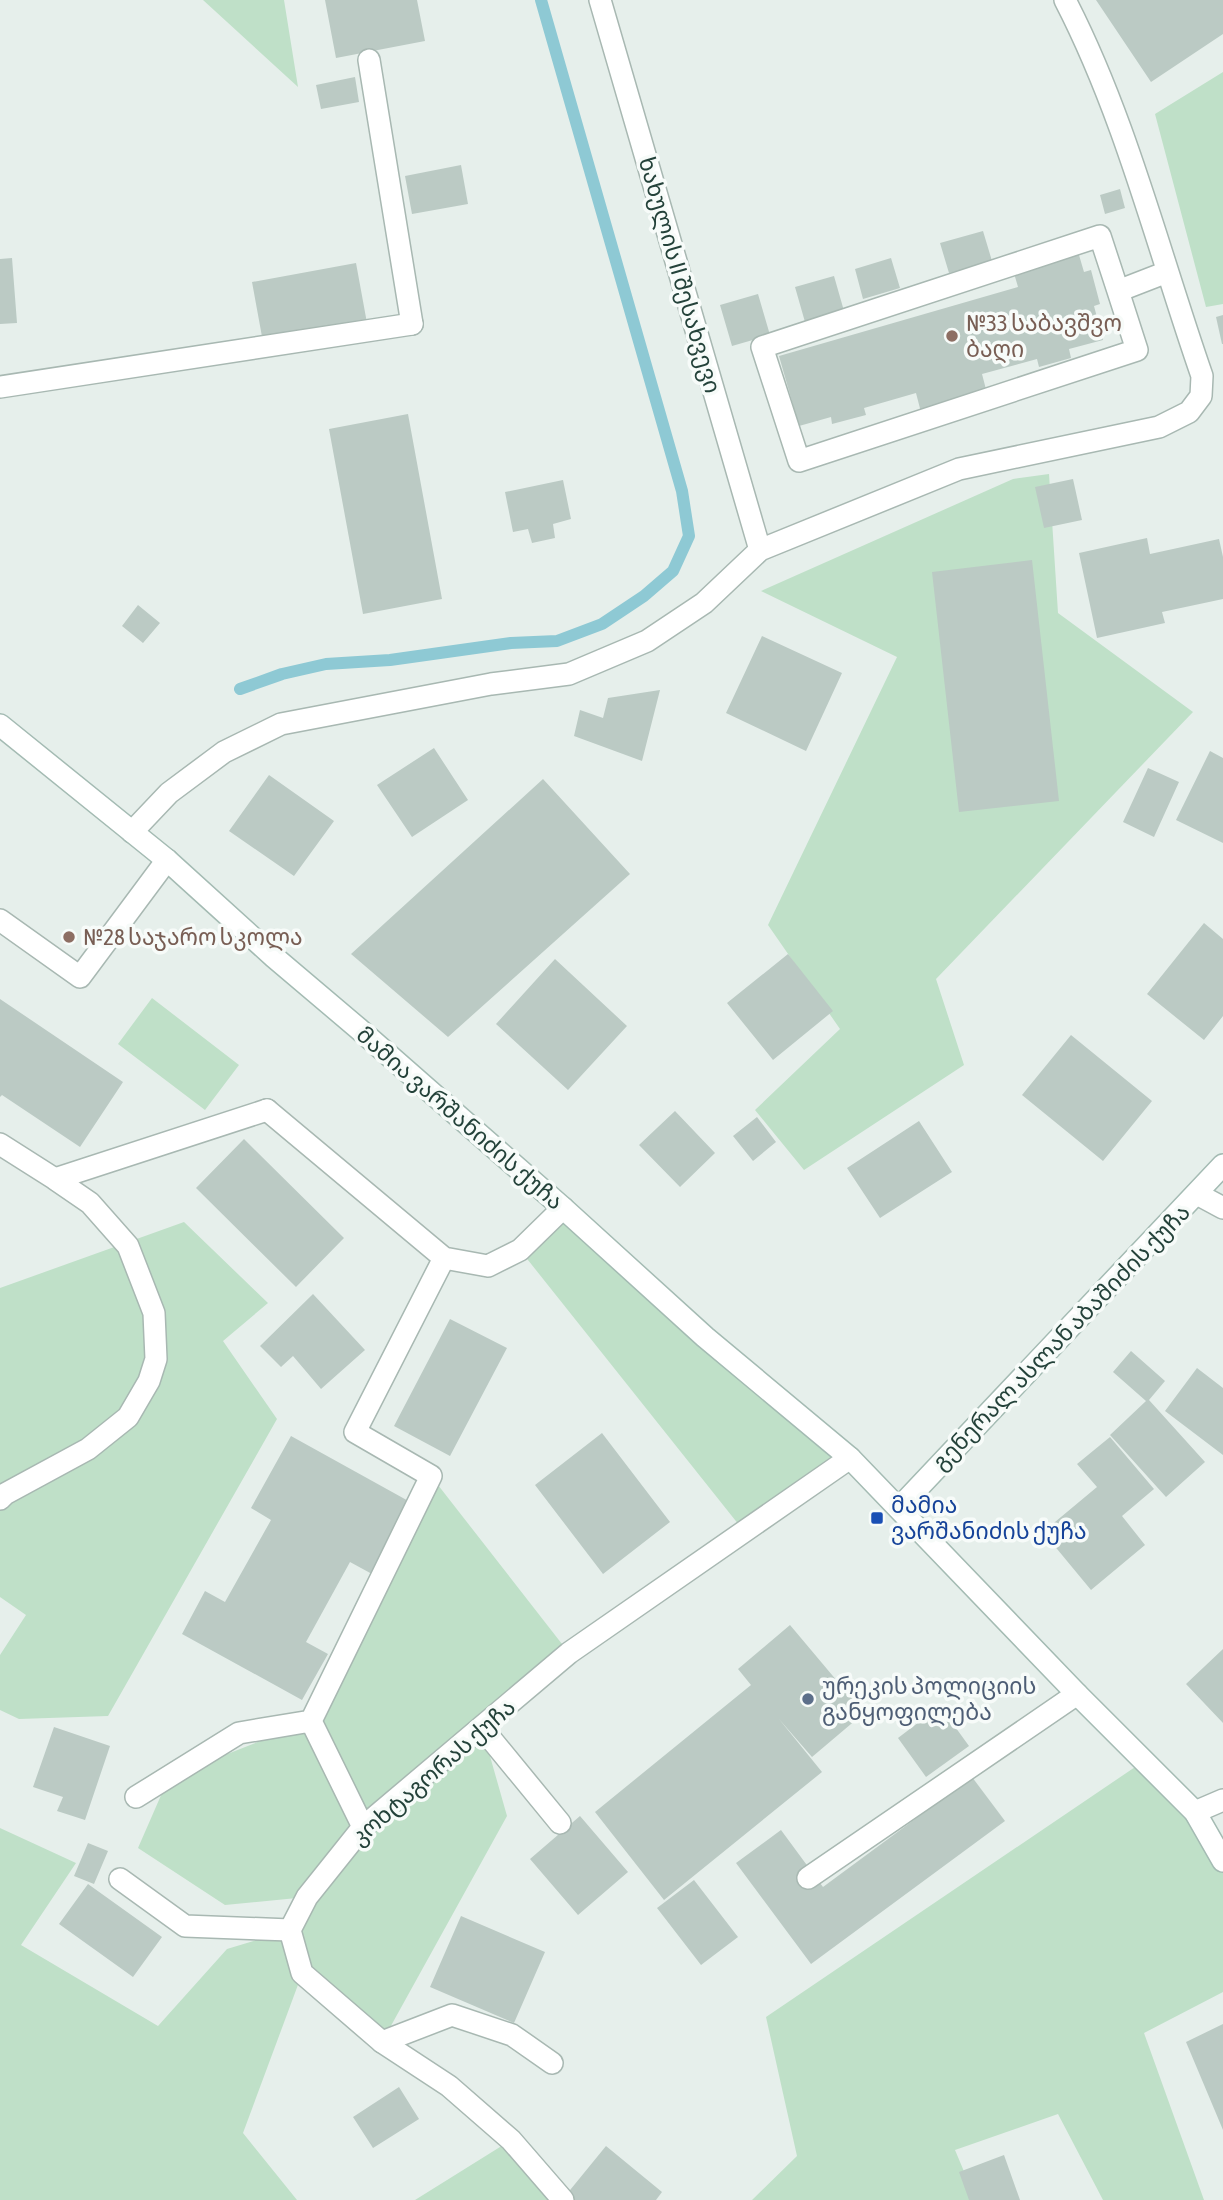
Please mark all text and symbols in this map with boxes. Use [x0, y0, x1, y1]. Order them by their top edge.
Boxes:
street label: ხახულის II შესახვევი [633, 154, 726, 396]
place label: №33 საბავშვო ბაღი [966, 310, 1122, 363]
marker: №33 საბავშვო ბაღი [944, 328, 960, 344]
place label: №28 საჯარო სკოლა [83, 924, 303, 951]
marker: №28 საჯარო სკოლა [61, 929, 77, 945]
street label: მამია ვარშანიძის ქუჩა [351, 1021, 569, 1215]
street label: გენერალ ასლან აბაშიძის ქუჩა [927, 1199, 1196, 1476]
place label: მამია ვარშანიძის ქუჩა [891, 1492, 1087, 1545]
marker: მამია ვარშანიძის ქუჩა [869, 1510, 885, 1526]
place label: ურეკის პოლიციის განყოფილება [822, 1673, 1036, 1726]
marker: ურეკის პოლიციის განყოფილება [800, 1691, 816, 1707]
street label: კოხტაგორას ქუჩა [346, 1694, 521, 1851]

